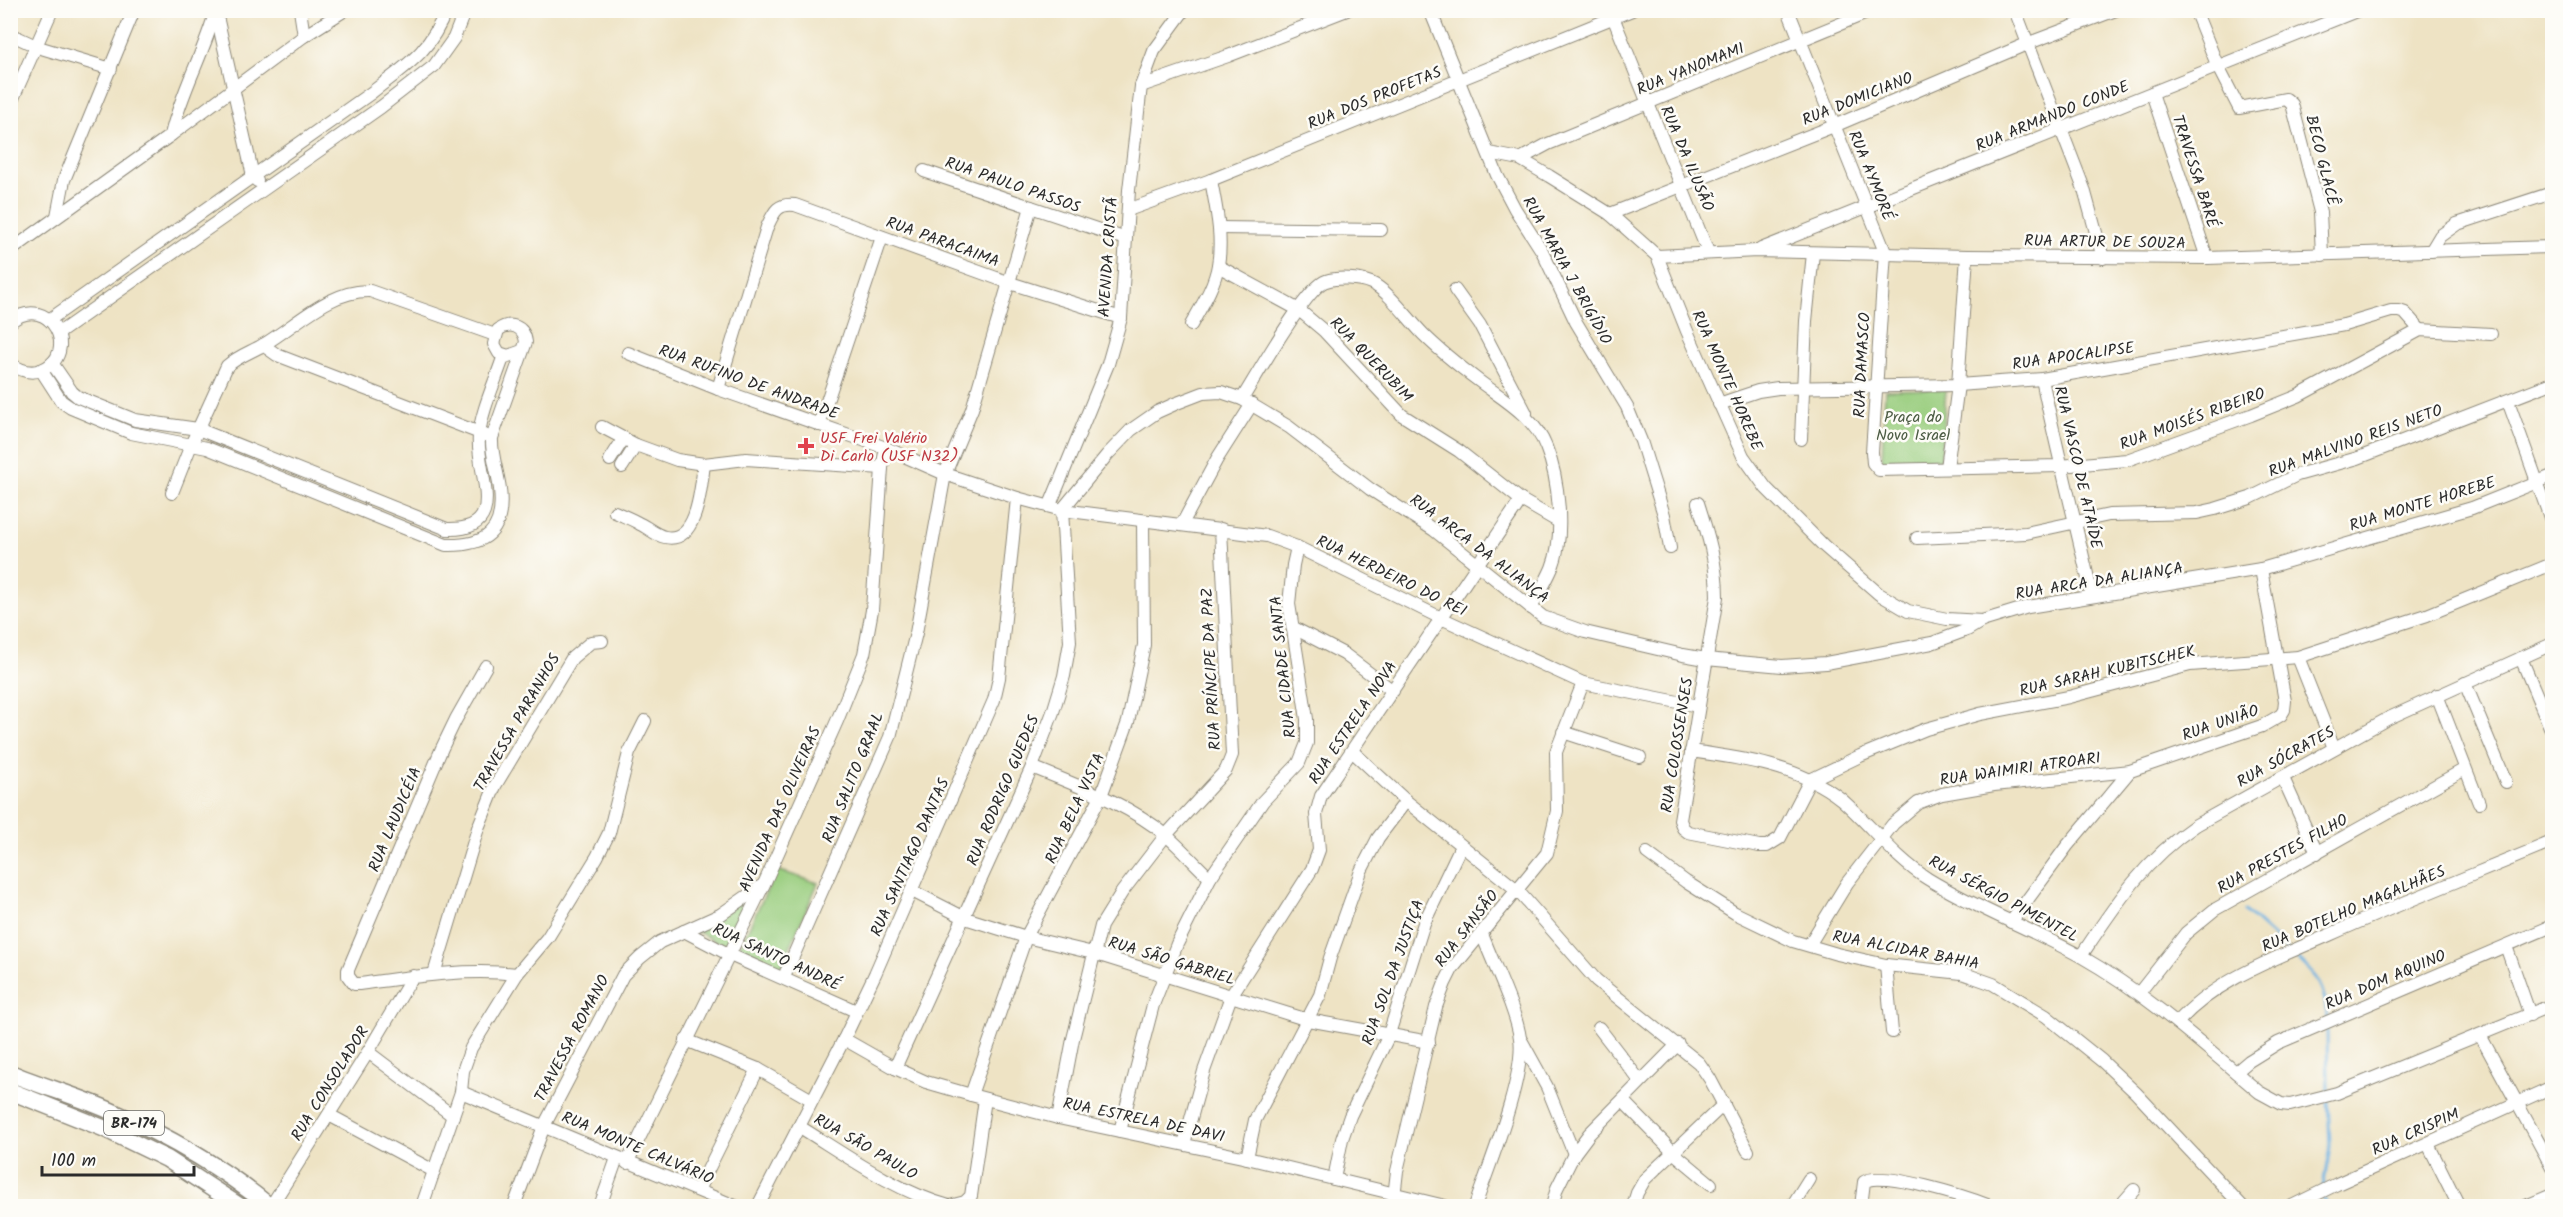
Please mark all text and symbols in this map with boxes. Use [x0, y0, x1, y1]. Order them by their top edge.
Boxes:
street label: RUA YANOMAMI [1633, 36, 1748, 102]
street label: RUA DOS PROFETAS [1304, 60, 1446, 137]
street label: RUA DOMICIANO [1798, 66, 1917, 133]
street label: RUA ARMANDO CONDE [1972, 74, 2134, 159]
street label: RUA DA ILUSÃO [1653, 102, 1720, 216]
street label: TRAVESSA BARÉ [2165, 112, 2225, 232]
street label: BECO GLACÊ [2298, 112, 2345, 209]
street label: RUA AYMORÉ [1841, 127, 1900, 225]
street label: RUA PAULO PASSOS [941, 151, 1084, 220]
street label: RUA MARIA J BRIGÍDIO [1515, 192, 1618, 350]
street label: AVENIDA CRISTÃ [1092, 196, 1125, 318]
street label: RUA PARACAIMA [882, 210, 1003, 275]
street label: RUA ARTUR DE SOUZA [2024, 229, 2186, 256]
street label: RUA MONTE HOREBE [1684, 306, 1769, 455]
street label: RUA QUERUBIM [1323, 311, 1419, 409]
street label: RUA DAMASCO [1847, 312, 1878, 418]
street label: RUA APOCALIPSE [2011, 335, 2136, 377]
street label: RUA RUFINO DE ANDRADE [655, 338, 843, 427]
street label: RUA MOISÉS RIBEIRO [2116, 381, 2269, 457]
street label: RUA VASCO DE ATAÍDE [2047, 383, 2109, 552]
street label: RUA MALVINO REIS NETO [2265, 398, 2446, 485]
park label: Praça do Novo Israel [1876, 405, 1950, 448]
place label: USF Frei Valério Di Carlo (USF N32) [820, 426, 958, 469]
marker: USF Frei Valério Di Carlo (USF N32) [797, 437, 815, 455]
street label: RUA MONTE HOREBE [2346, 470, 2499, 539]
street label: RUA ARCA DA ALIANÇA [1404, 488, 1555, 610]
street label: RUA HERDEIRO DO REI [1312, 529, 1471, 624]
street label: RUA ARCA DA ALIANÇA [2013, 556, 2185, 607]
street label: RUA PRÍNCIPE DA PAZ [1195, 587, 1228, 751]
street label: RUA CIDADE SANTA [1264, 594, 1303, 739]
street label: RUA SARAH KUBITSCHEK [2017, 639, 2198, 704]
street label: TRAVESSA PARANHOS [467, 649, 567, 797]
street label: RUA ESTRELA NOVA [1303, 656, 1404, 789]
street label: RUA COLOSSENSES [1654, 675, 1701, 815]
street label: RUA UNIÃO [2179, 699, 2263, 748]
street label: RUA SALITO GRAAL [816, 708, 891, 847]
street label: RUA RODRIGO GUEDES [960, 711, 1047, 870]
street label: RUA SÓCRATES [2232, 720, 2340, 795]
street label: AVENIDA DAS OLIVEIRAS [733, 722, 828, 896]
street label: RUA WAIMIRI ATROARI [1938, 746, 2102, 793]
street label: RUA BELA VISTA [1039, 749, 1112, 868]
street label: RUA LAUDICÉIA [362, 763, 429, 876]
street label: RUA SANTIAGO DANTAS [864, 774, 957, 941]
street label: RUA PRESTES FILHO [2213, 808, 2353, 901]
street label: RUA SÉRGIO PIMENTEL [1924, 849, 2083, 949]
street label: RUA BOTELHO MAGALHÃES [2258, 859, 2450, 959]
street label: RUA SANSÃO [1429, 885, 1506, 973]
street label: RUA SOL DA JUSTIÇA [1355, 896, 1431, 1049]
street label: RUA SANTO ANDRÉ [708, 917, 845, 998]
street label: RUA ALCIDAR BAHIA [1830, 924, 1982, 977]
street label: RUA SÃO GABRIEL [1105, 930, 1238, 993]
street label: RUA DOM AQUINO [2321, 944, 2450, 1017]
street label: TRAVESSA ROMANO [528, 971, 616, 1107]
street label: RUA CONSOLADOR [285, 1021, 376, 1146]
street label: RUA ESTRELA DE DAVI [1061, 1091, 1227, 1150]
street label: RUA CRISPIM [2368, 1102, 2464, 1163]
street label: RUA MONTE CALVÁRIO [557, 1105, 718, 1192]
street label: RUA SÃO PAULO [809, 1107, 922, 1187]
road number: BR-174 [104, 1111, 164, 1135]
scale bar [42, 1139, 194, 1177]
text: 100 m [51, 1147, 96, 1176]

